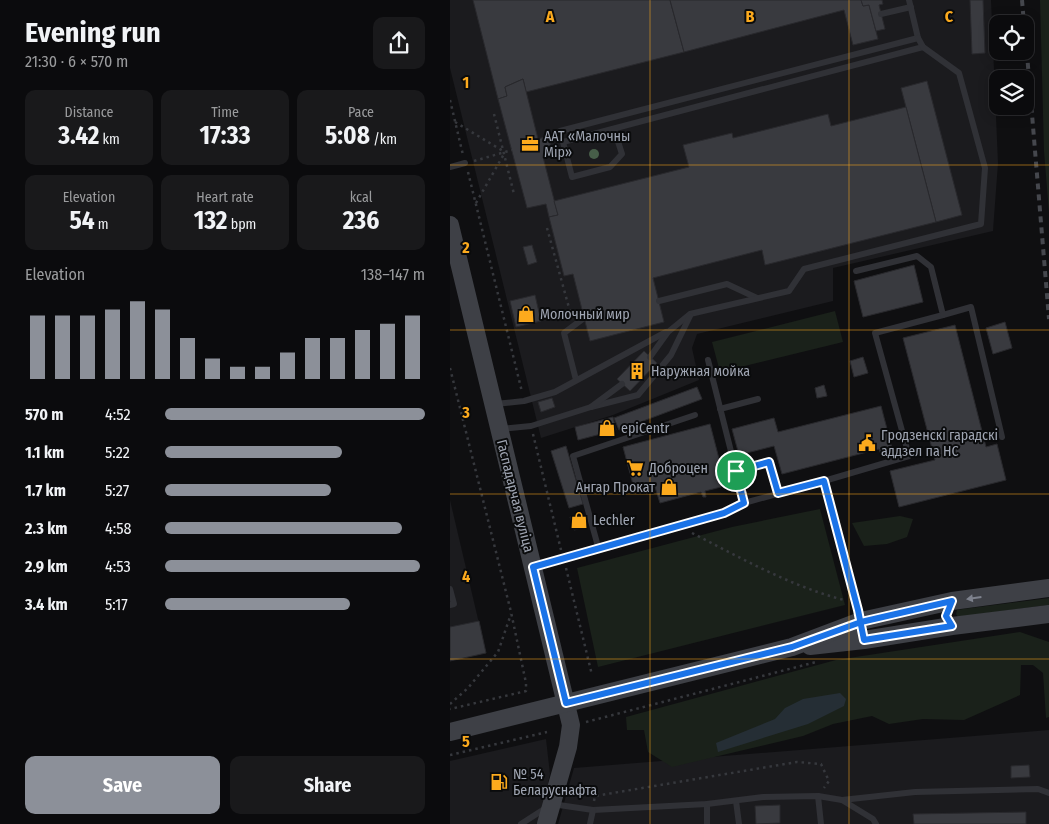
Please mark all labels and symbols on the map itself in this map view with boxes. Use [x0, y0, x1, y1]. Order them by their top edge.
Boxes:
text: A [545, 7, 555, 26]
text: B [746, 7, 755, 26]
text: C [945, 7, 954, 26]
text: 1 [463, 73, 469, 92]
place label: ААТ «Малочны Мір» [544, 128, 630, 161]
office icon: ААТ «Малочны Мір» [520, 134, 540, 154]
text: 2 [461, 238, 470, 257]
shop icon: Молочный мир [516, 304, 536, 324]
place label: Молочный мир [540, 306, 630, 323]
building icon: Наружная мойка [627, 361, 647, 381]
place label: Наружная мойка [651, 363, 750, 380]
text: 3 [461, 403, 470, 422]
shop icon: epiCentr [597, 418, 617, 438]
place label: epiCentr [621, 420, 670, 437]
place label: Гродзенскі гарадскі аддзел па НС [881, 427, 998, 460]
public building icon: Гродзенскі гарадскі аддзел па НС [857, 433, 877, 453]
street label: Гаспадарчая вуліца [493, 438, 537, 554]
pin [715, 450, 757, 492]
supermarket icon: Доброцен [625, 458, 645, 478]
place label: Доброцен [648, 460, 708, 477]
shop icon: Ангар Прокат [659, 477, 679, 497]
place label: Ангар Прокат [576, 479, 655, 496]
shop icon: Lechler [569, 510, 589, 530]
place label: Lechler [593, 512, 635, 529]
text: 4 [462, 567, 470, 586]
one-way arrow [966, 594, 982, 602]
text: 5 [462, 732, 470, 751]
place label: № 54 Беларуснафта [513, 766, 597, 799]
fuel station icon: № 54 Беларуснафта [489, 772, 509, 792]

